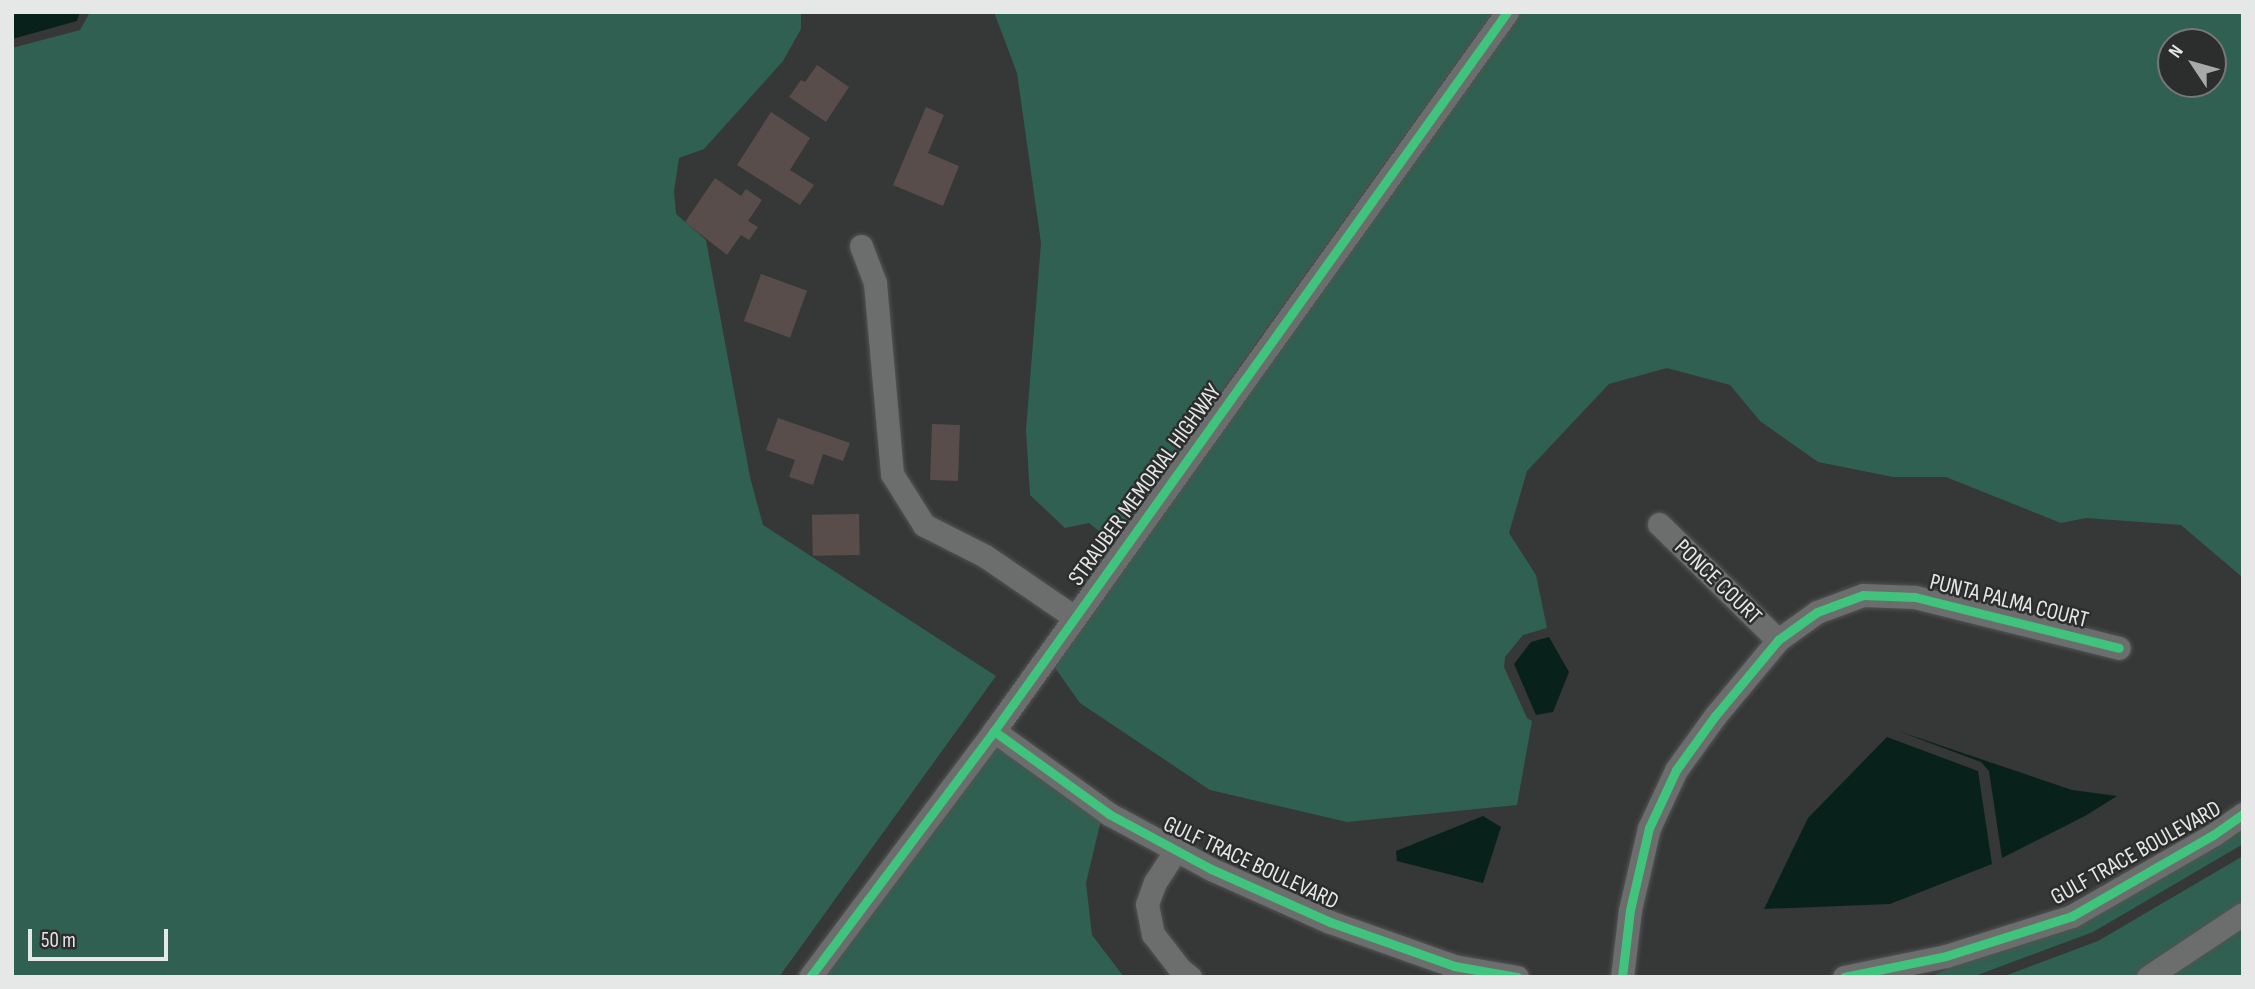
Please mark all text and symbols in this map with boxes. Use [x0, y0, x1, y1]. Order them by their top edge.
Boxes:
north arrow [2157, 28, 2227, 98]
text: N [2164, 41, 2189, 62]
street label: STRAUBER MEMORIAL HIGHWAY [1063, 379, 1227, 591]
street label: PONCE COURT [1669, 534, 1767, 630]
street label: PUNTA PALMA COURT [1927, 568, 2091, 634]
street label: GULF TRACE BOULEVARD [2046, 795, 2226, 911]
street label: GULF TRACE BOULEVARD [1159, 810, 1343, 916]
scale bar [32, 916, 172, 960]
text: 50 m [41, 928, 76, 953]

